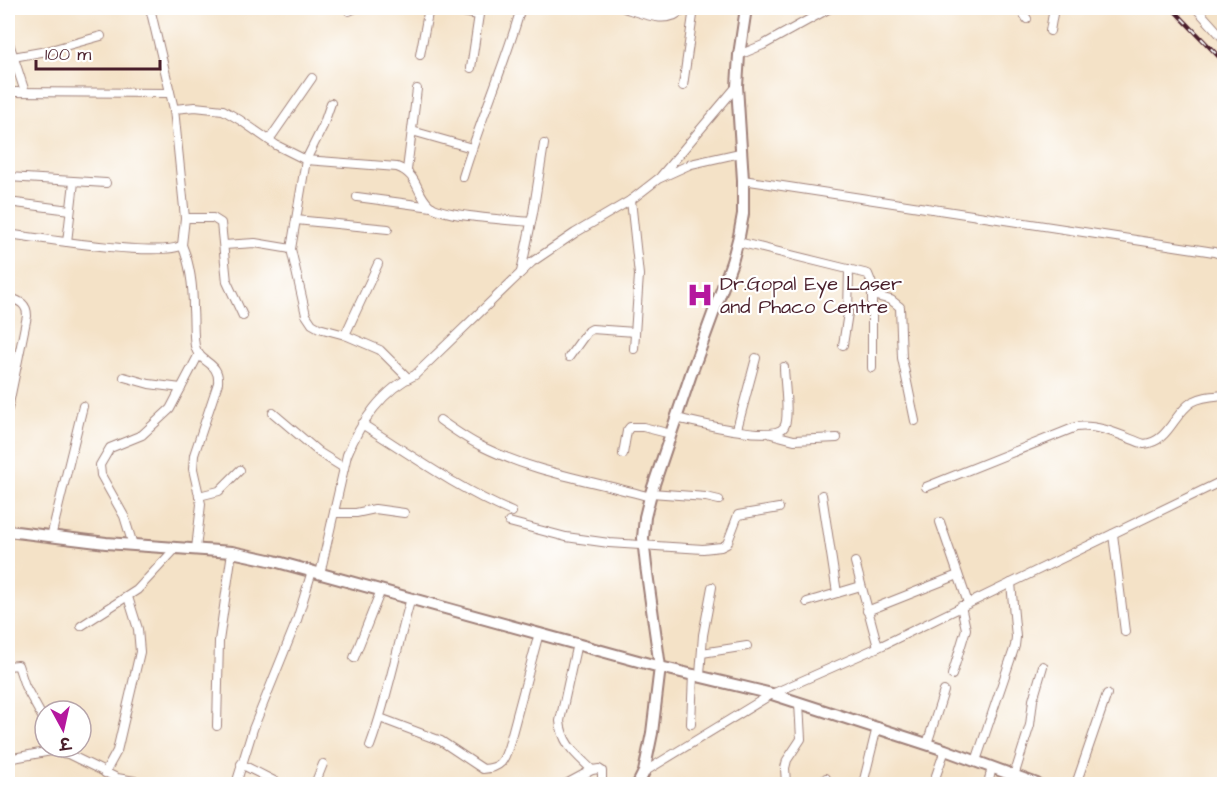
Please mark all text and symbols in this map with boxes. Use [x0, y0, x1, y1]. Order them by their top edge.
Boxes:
scale bar [36, 33, 160, 71]
text: 100 m [45, 42, 91, 67]
place label: Dr.Gopal Eye Laser and Phaco Centre [720, 270, 902, 321]
hospital icon: Dr.Gopal Eye Laser and Phaco Centre [685, 280, 715, 310]
north arrow [33, 699, 93, 759]
text: उ [57, 731, 74, 755]

